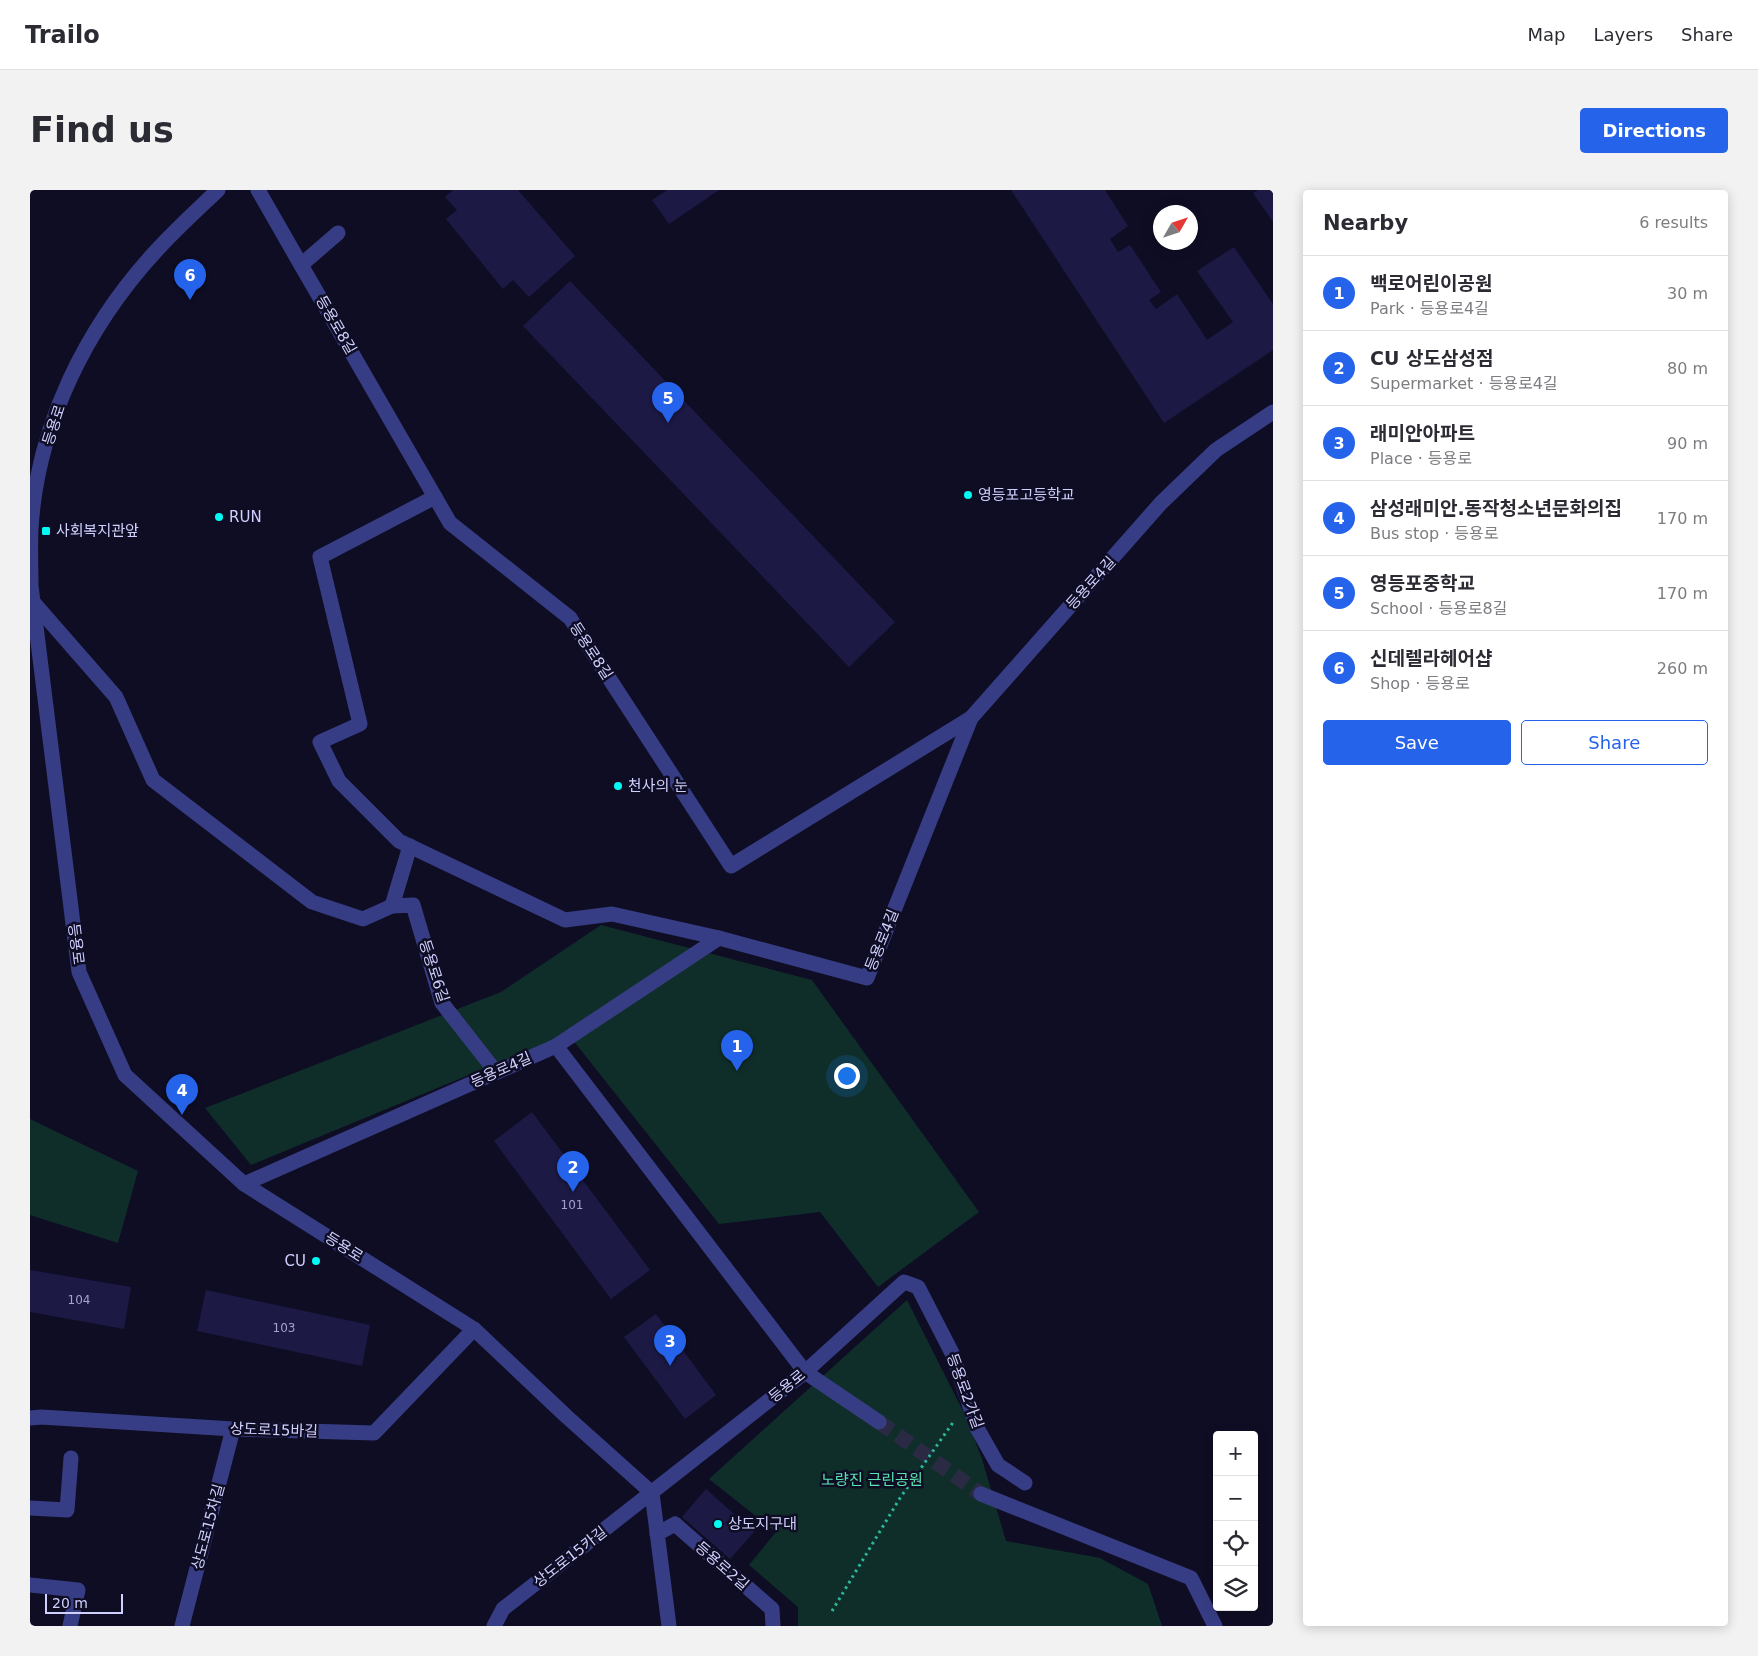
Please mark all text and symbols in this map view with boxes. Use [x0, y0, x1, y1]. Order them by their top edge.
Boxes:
text: Trailo [25, 21, 100, 49]
text: Map [1527, 24, 1565, 45]
text: Layers [1593, 24, 1653, 45]
text: Share [1681, 24, 1733, 45]
button: Directions [1580, 108, 1728, 153]
text: Find us [30, 110, 174, 150]
north arrow [1153, 205, 1198, 250]
text: Nearby [1323, 211, 1408, 235]
text: 6 results [1639, 213, 1708, 232]
pin: 6 [174, 259, 206, 300]
text: 백로어린이공원 [1370, 272, 1492, 294]
text: 1 [1333, 284, 1345, 303]
text: 30 m [1667, 284, 1708, 303]
street label: 등용로8길 [312, 292, 360, 358]
text: Park · 등용로4길 [1370, 299, 1489, 318]
text: CU 상도삼성점 [1370, 347, 1493, 369]
text: 2 [1333, 359, 1345, 378]
text: 80 m [1667, 359, 1708, 378]
text: Supermarket · 등용로4길 [1370, 374, 1558, 393]
pin: 5 [652, 382, 684, 423]
street label: 등용로 [39, 403, 69, 447]
text: 래미안아파트 [1370, 422, 1475, 444]
text: 3 [1333, 434, 1345, 453]
text: 90 m [1667, 434, 1708, 453]
text: Place · 등용로 [1370, 449, 1472, 468]
place label: 영등포고등학교 [978, 486, 1075, 504]
marker: 영등포고등학교 [962, 489, 974, 501]
text: 삼성래미안.동작청소년문화의집 [1370, 497, 1622, 519]
place label: RUN [229, 508, 262, 526]
text: 4 [1333, 509, 1345, 528]
text: 170 m [1657, 509, 1708, 528]
marker: RUN [213, 511, 225, 523]
place label: 사회복지관앞 [56, 522, 139, 540]
text: Bus stop · 등용로 [1370, 524, 1499, 543]
marker: 사회복지관앞 [40, 525, 52, 537]
street label: 등용로4길 [1063, 553, 1119, 613]
text: 영등포중학교 [1370, 572, 1475, 594]
text: 5 [1333, 584, 1345, 603]
text: 170 m [1657, 584, 1708, 603]
text: School · 등용로8길 [1370, 599, 1507, 618]
street label: 등용로8길 [566, 619, 616, 683]
text: 신데렐라헤어샵 [1370, 647, 1492, 669]
text: 6 [1333, 659, 1345, 678]
text: 260 m [1657, 659, 1708, 678]
text: Shop · 등용로 [1370, 674, 1470, 693]
button: Save [1323, 720, 1511, 765]
button: Share [1521, 720, 1708, 765]
place label: 천사의 눈 [628, 777, 688, 795]
marker: 천사의 눈 [612, 780, 624, 792]
street label: 등용로4길 [862, 907, 902, 973]
street label: 등용로 [65, 922, 87, 966]
street label: 등용로6길 [415, 937, 453, 1005]
pin: 1 [721, 1030, 753, 1071]
street label: 등용로4길 [468, 1049, 534, 1091]
your location [834, 1063, 860, 1089]
pin: 4 [166, 1074, 198, 1115]
pin: 2 [557, 1151, 589, 1192]
house number: 101 [561, 1198, 583, 1212]
street label: 등용로 [322, 1228, 366, 1266]
place label: CU [285, 1252, 306, 1270]
marker: CU [310, 1255, 322, 1267]
house number: 104 [68, 1293, 90, 1307]
house number: 103 [273, 1321, 295, 1335]
pin: 3 [654, 1325, 686, 1366]
street label: 등용로2가길 [943, 1351, 987, 1431]
street label: 등용로 [765, 1366, 809, 1406]
street label: 상도로15바길 [230, 1419, 318, 1441]
map controls [1213, 1431, 1258, 1611]
button: + [1213, 1431, 1258, 1476]
park label: 노량진 근린공원 [821, 1471, 923, 1489]
button: − [1213, 1476, 1258, 1521]
street label: 상도로15차길 [188, 1482, 228, 1572]
place label: 상도지구대 [728, 1515, 797, 1533]
marker: 상도지구대 [712, 1518, 724, 1530]
button: locate [1213, 1521, 1258, 1566]
street label: 상도로15카길 [530, 1523, 610, 1591]
street label: 등용로2길 [692, 1538, 752, 1594]
button: layers [1213, 1566, 1258, 1611]
scale bar [45, 1591, 122, 1614]
text: 20 m [52, 1595, 88, 1611]

